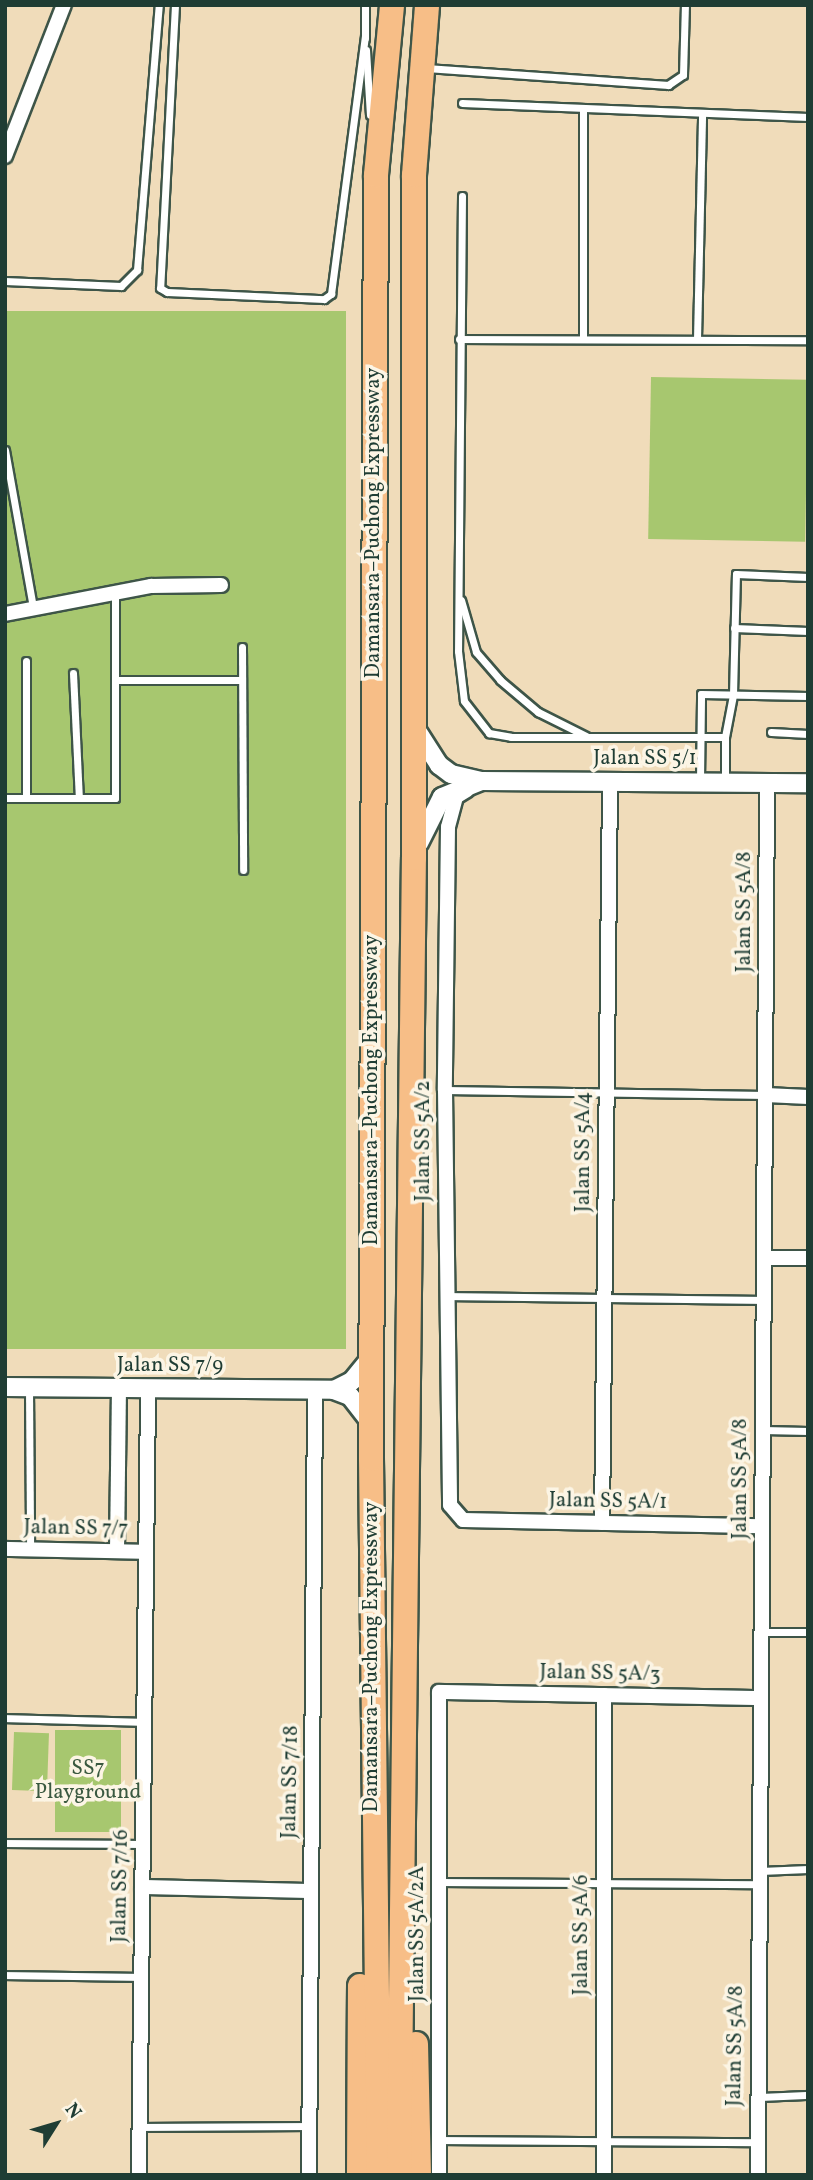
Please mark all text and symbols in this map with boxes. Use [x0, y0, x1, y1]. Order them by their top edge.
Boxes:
street label: Damansara–Puchong Expressway [361, 368, 387, 678]
street label: Jalan SS 5/1 [593, 746, 697, 772]
street label: Jalan SS 5A/8 [732, 852, 758, 972]
street label: Damansara–Puchong Expressway [359, 935, 385, 1245]
street label: Jalan SS 5A/2 [411, 1080, 437, 1202]
street label: Jalan SS 5A/4 [571, 1092, 597, 1212]
street label: Jalan SS 7/9 [117, 1353, 223, 1379]
street label: Jalan SS 5A/8 [728, 1419, 754, 1539]
street label: Jalan SS 5A/1 [549, 1488, 667, 1516]
street label: Damansara–Puchong Expressway [359, 1502, 385, 1812]
street label: Jalan SS 7/7 [23, 1515, 129, 1543]
street label: Jalan SS 5A/3 [539, 1660, 661, 1688]
street label: Jalan SS 7/18 [277, 1725, 305, 1839]
park label: SS7 Playground [35, 1756, 141, 1806]
street label: Jalan SS 7/16 [107, 1829, 135, 1943]
street label: Jalan SS 5A/2A [405, 1866, 431, 2002]
street label: Jalan SS 5A/6 [569, 1875, 595, 1995]
street label: Jalan SS 5A/8 [722, 1985, 750, 2107]
north arrow [21, 2089, 91, 2159]
text: N [58, 2098, 87, 2125]

